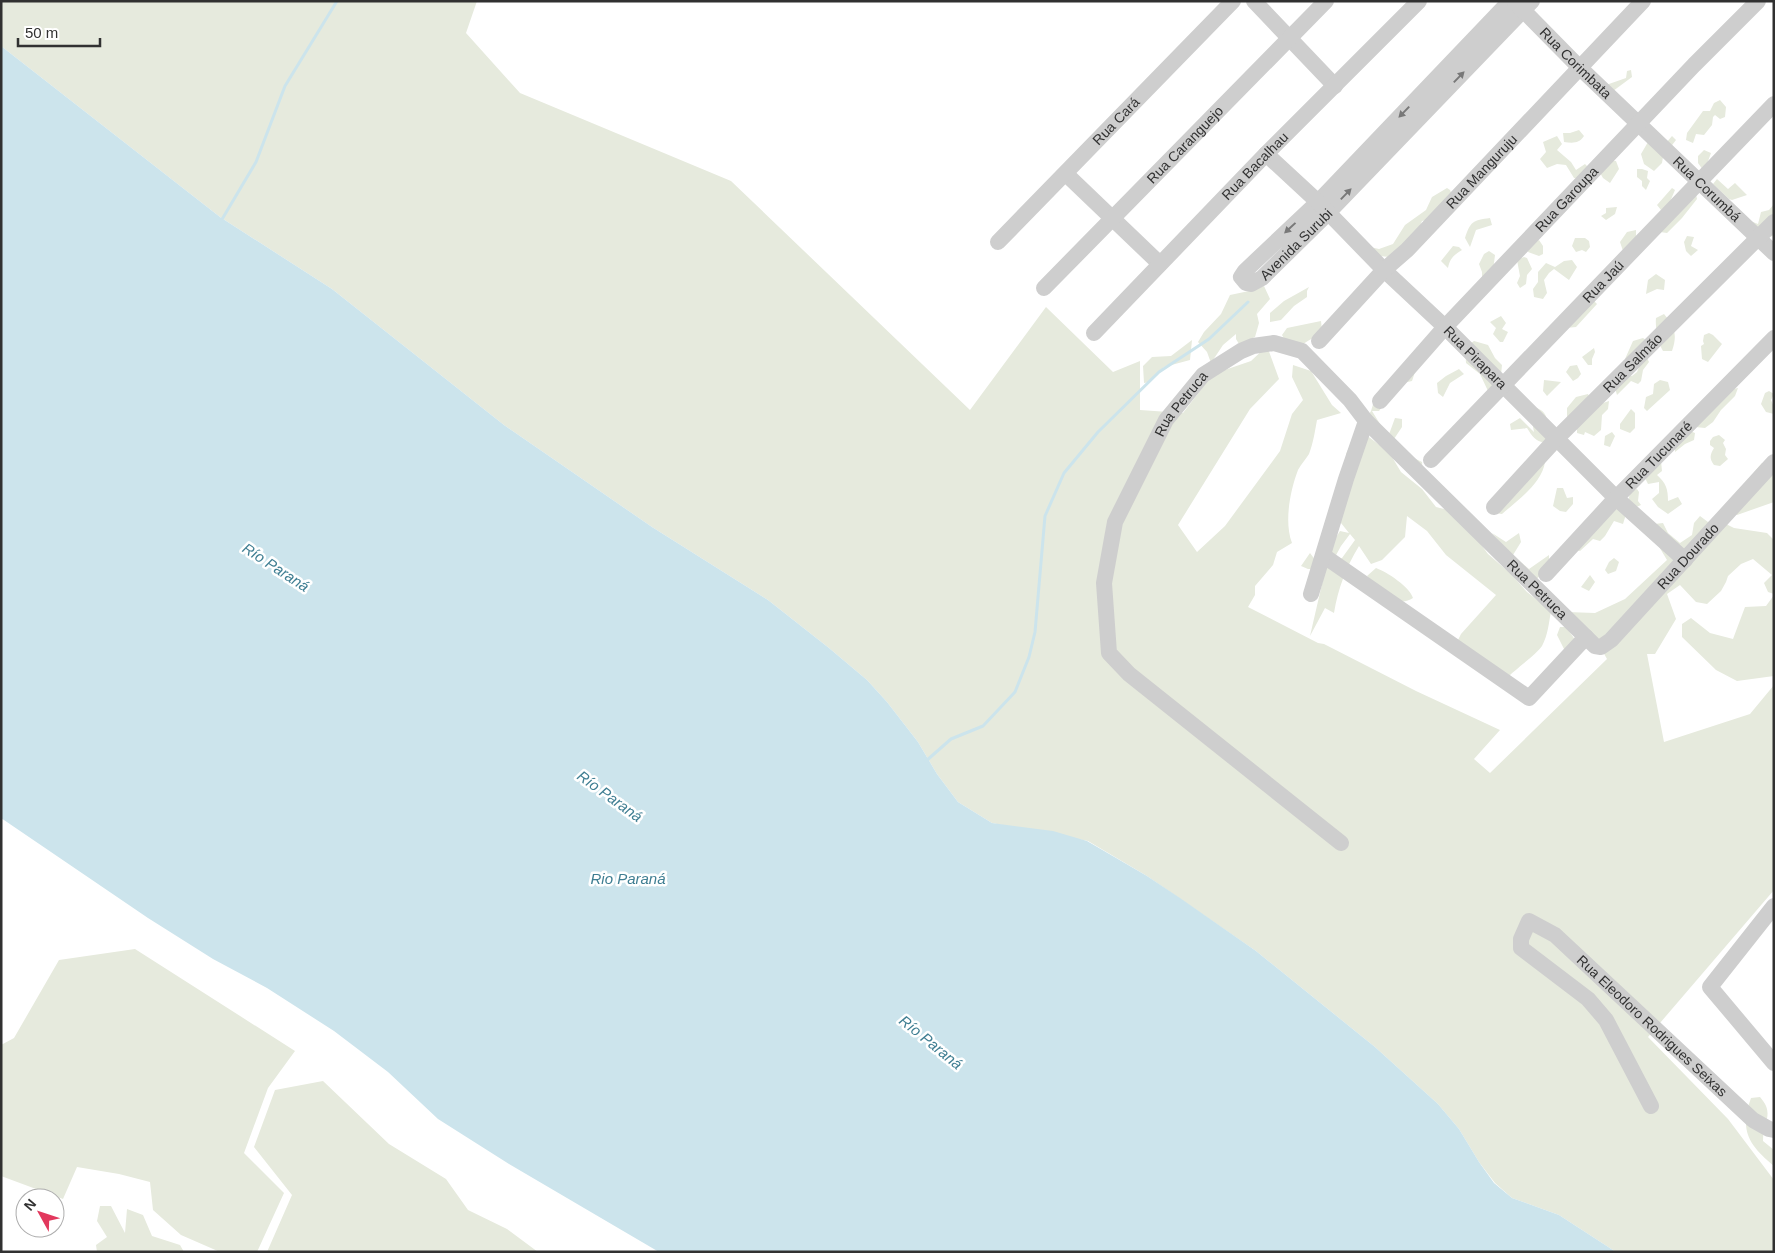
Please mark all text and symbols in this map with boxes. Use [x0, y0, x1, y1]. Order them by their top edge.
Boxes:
scale bar [18, 15, 100, 47]
text: 50 m [25, 24, 58, 41]
street label: Rua Corimbata [1537, 24, 1615, 102]
one-way arrow [1453, 72, 1465, 84]
street label: Rua Cará [1089, 94, 1143, 148]
street label: Rua Caranguejo [1143, 102, 1227, 187]
one-way arrow [1398, 106, 1410, 118]
street label: Rua Bacalhau [1218, 129, 1291, 203]
street label: Rua Manguruju [1443, 131, 1520, 212]
street label: Rua Corumbá [1670, 153, 1744, 225]
street label: Rua Garoupa [1532, 163, 1602, 235]
one-way arrow [1340, 189, 1352, 201]
street label: Avenida Surubi [1257, 205, 1336, 283]
one-way arrow [1284, 222, 1296, 234]
street label: Rua Jaú [1579, 257, 1627, 306]
street label: Rua Pirapara [1441, 323, 1510, 392]
street label: Rua Salmão [1600, 330, 1666, 396]
street label: Rua Petruca [1151, 368, 1211, 439]
street label: Rua Tucunaré [1622, 418, 1695, 492]
street label: Rua Dourado [1654, 520, 1722, 592]
water label: Río Paraná [240, 539, 312, 595]
street label: Rua Petruca [1504, 556, 1571, 622]
water label: Río Paraná [574, 767, 646, 825]
water label: Rio Paraná [590, 870, 666, 887]
street label: Rua Eleodoro Rodrigues Seixas [1574, 952, 1730, 1100]
water label: Río Paraná [896, 1012, 966, 1072]
north arrow [15, 1188, 65, 1238]
text: N [21, 1196, 39, 1214]

